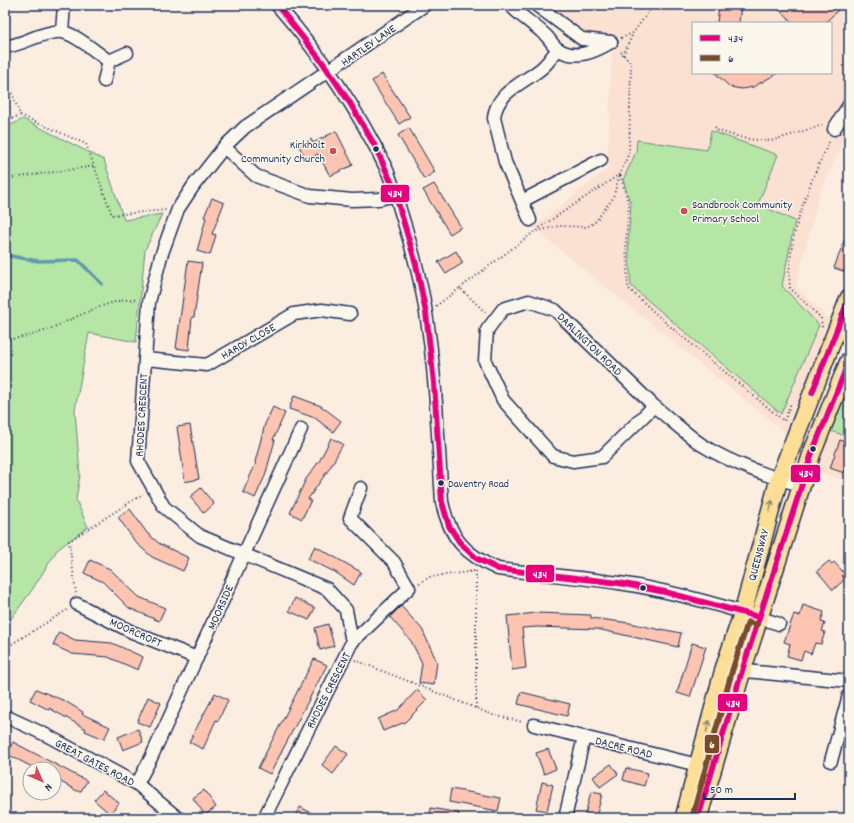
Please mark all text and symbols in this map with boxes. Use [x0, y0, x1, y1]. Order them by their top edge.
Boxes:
street label: HARTLEY LANE [338, 21, 400, 71]
legend [692, 22, 832, 74]
text: 434 [728, 31, 743, 48]
text: 6 [728, 51, 734, 68]
place label: Kirkholt Community Church [241, 137, 326, 168]
unlabelled marker [371, 144, 381, 154]
marker: Kirkholt Community Church [328, 146, 338, 156]
line badge: 434 [380, 184, 410, 203]
text: 434 [388, 187, 402, 203]
place label: Sandbrook Community Primary School [692, 197, 793, 228]
marker: Sandbrook Community Primary School [679, 206, 689, 216]
street label: DARLINGTON ROAD [552, 309, 625, 381]
street label: HARDY CLOSE [218, 320, 280, 365]
street label: RHODES CRESCENT [132, 373, 153, 457]
unlabelled marker [808, 444, 818, 454]
line badge: 434 [790, 464, 821, 483]
text: 434 [799, 467, 813, 483]
place label: Daventry Road [448, 477, 509, 493]
marker: Daventry Road [436, 478, 446, 488]
one-way arrow [768, 500, 776, 513]
street label: QUEENSWAY [744, 527, 775, 583]
line badge: 434 [525, 564, 555, 583]
text: 434 [533, 568, 547, 584]
street label: MOORSIDE [204, 582, 239, 633]
unlabelled marker [638, 583, 648, 593]
street label: MOORCROFT [107, 614, 164, 652]
street label: RHODES CRESCENT [303, 650, 356, 732]
line badge: 434 [717, 693, 748, 712]
text: 434 [726, 697, 740, 713]
one-way arrow [705, 720, 712, 733]
street label: DACRE ROAD [593, 733, 654, 764]
line badge: 6 [704, 734, 720, 754]
street label: GREAT GATES ROAD [52, 735, 137, 791]
text: 6 [709, 738, 715, 754]
north arrow [22, 761, 62, 801]
scale bar [704, 775, 795, 801]
text: N [40, 779, 55, 795]
text: 50 m [710, 782, 733, 799]

